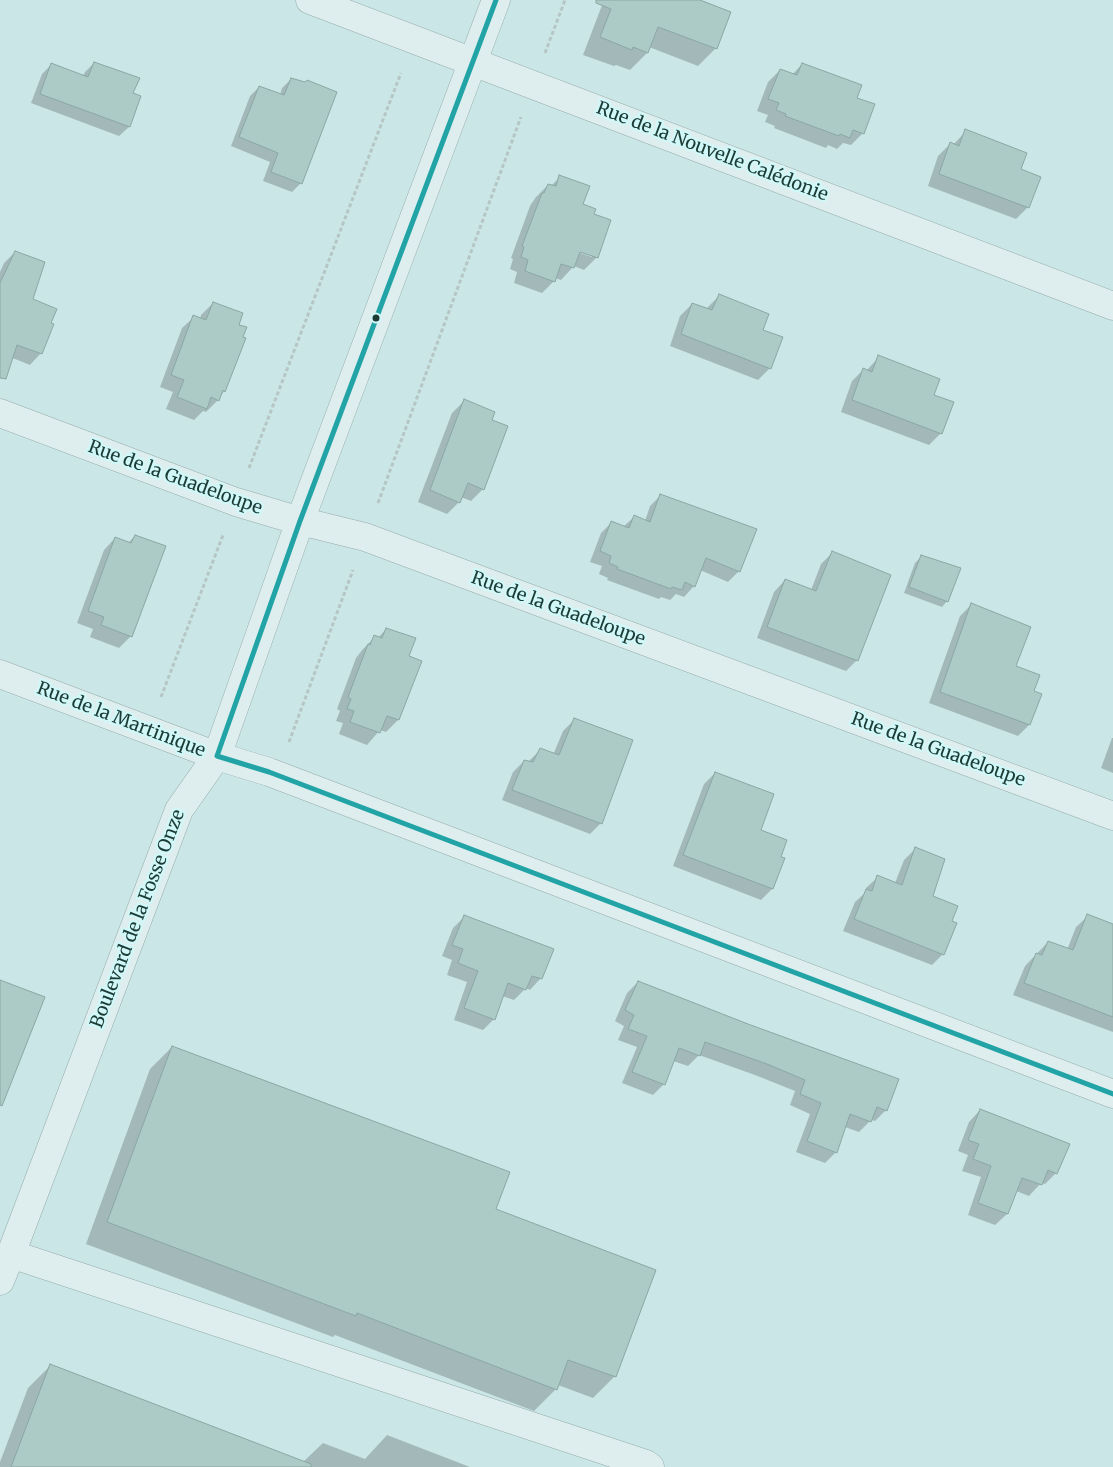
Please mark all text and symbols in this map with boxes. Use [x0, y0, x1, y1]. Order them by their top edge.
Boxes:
street label: Rue de la Nouvelle Calédonie [593, 98, 831, 206]
unlabelled marker [371, 313, 381, 323]
street label: Rue de la Guadeloupe [85, 436, 265, 520]
street label: Rue de la Guadeloupe [468, 567, 648, 651]
street label: Rue de la Martinique [34, 678, 208, 762]
street label: Rue de la Guadeloupe [848, 708, 1028, 792]
street label: Boulevard de la Fosse Onze [86, 807, 190, 1031]

